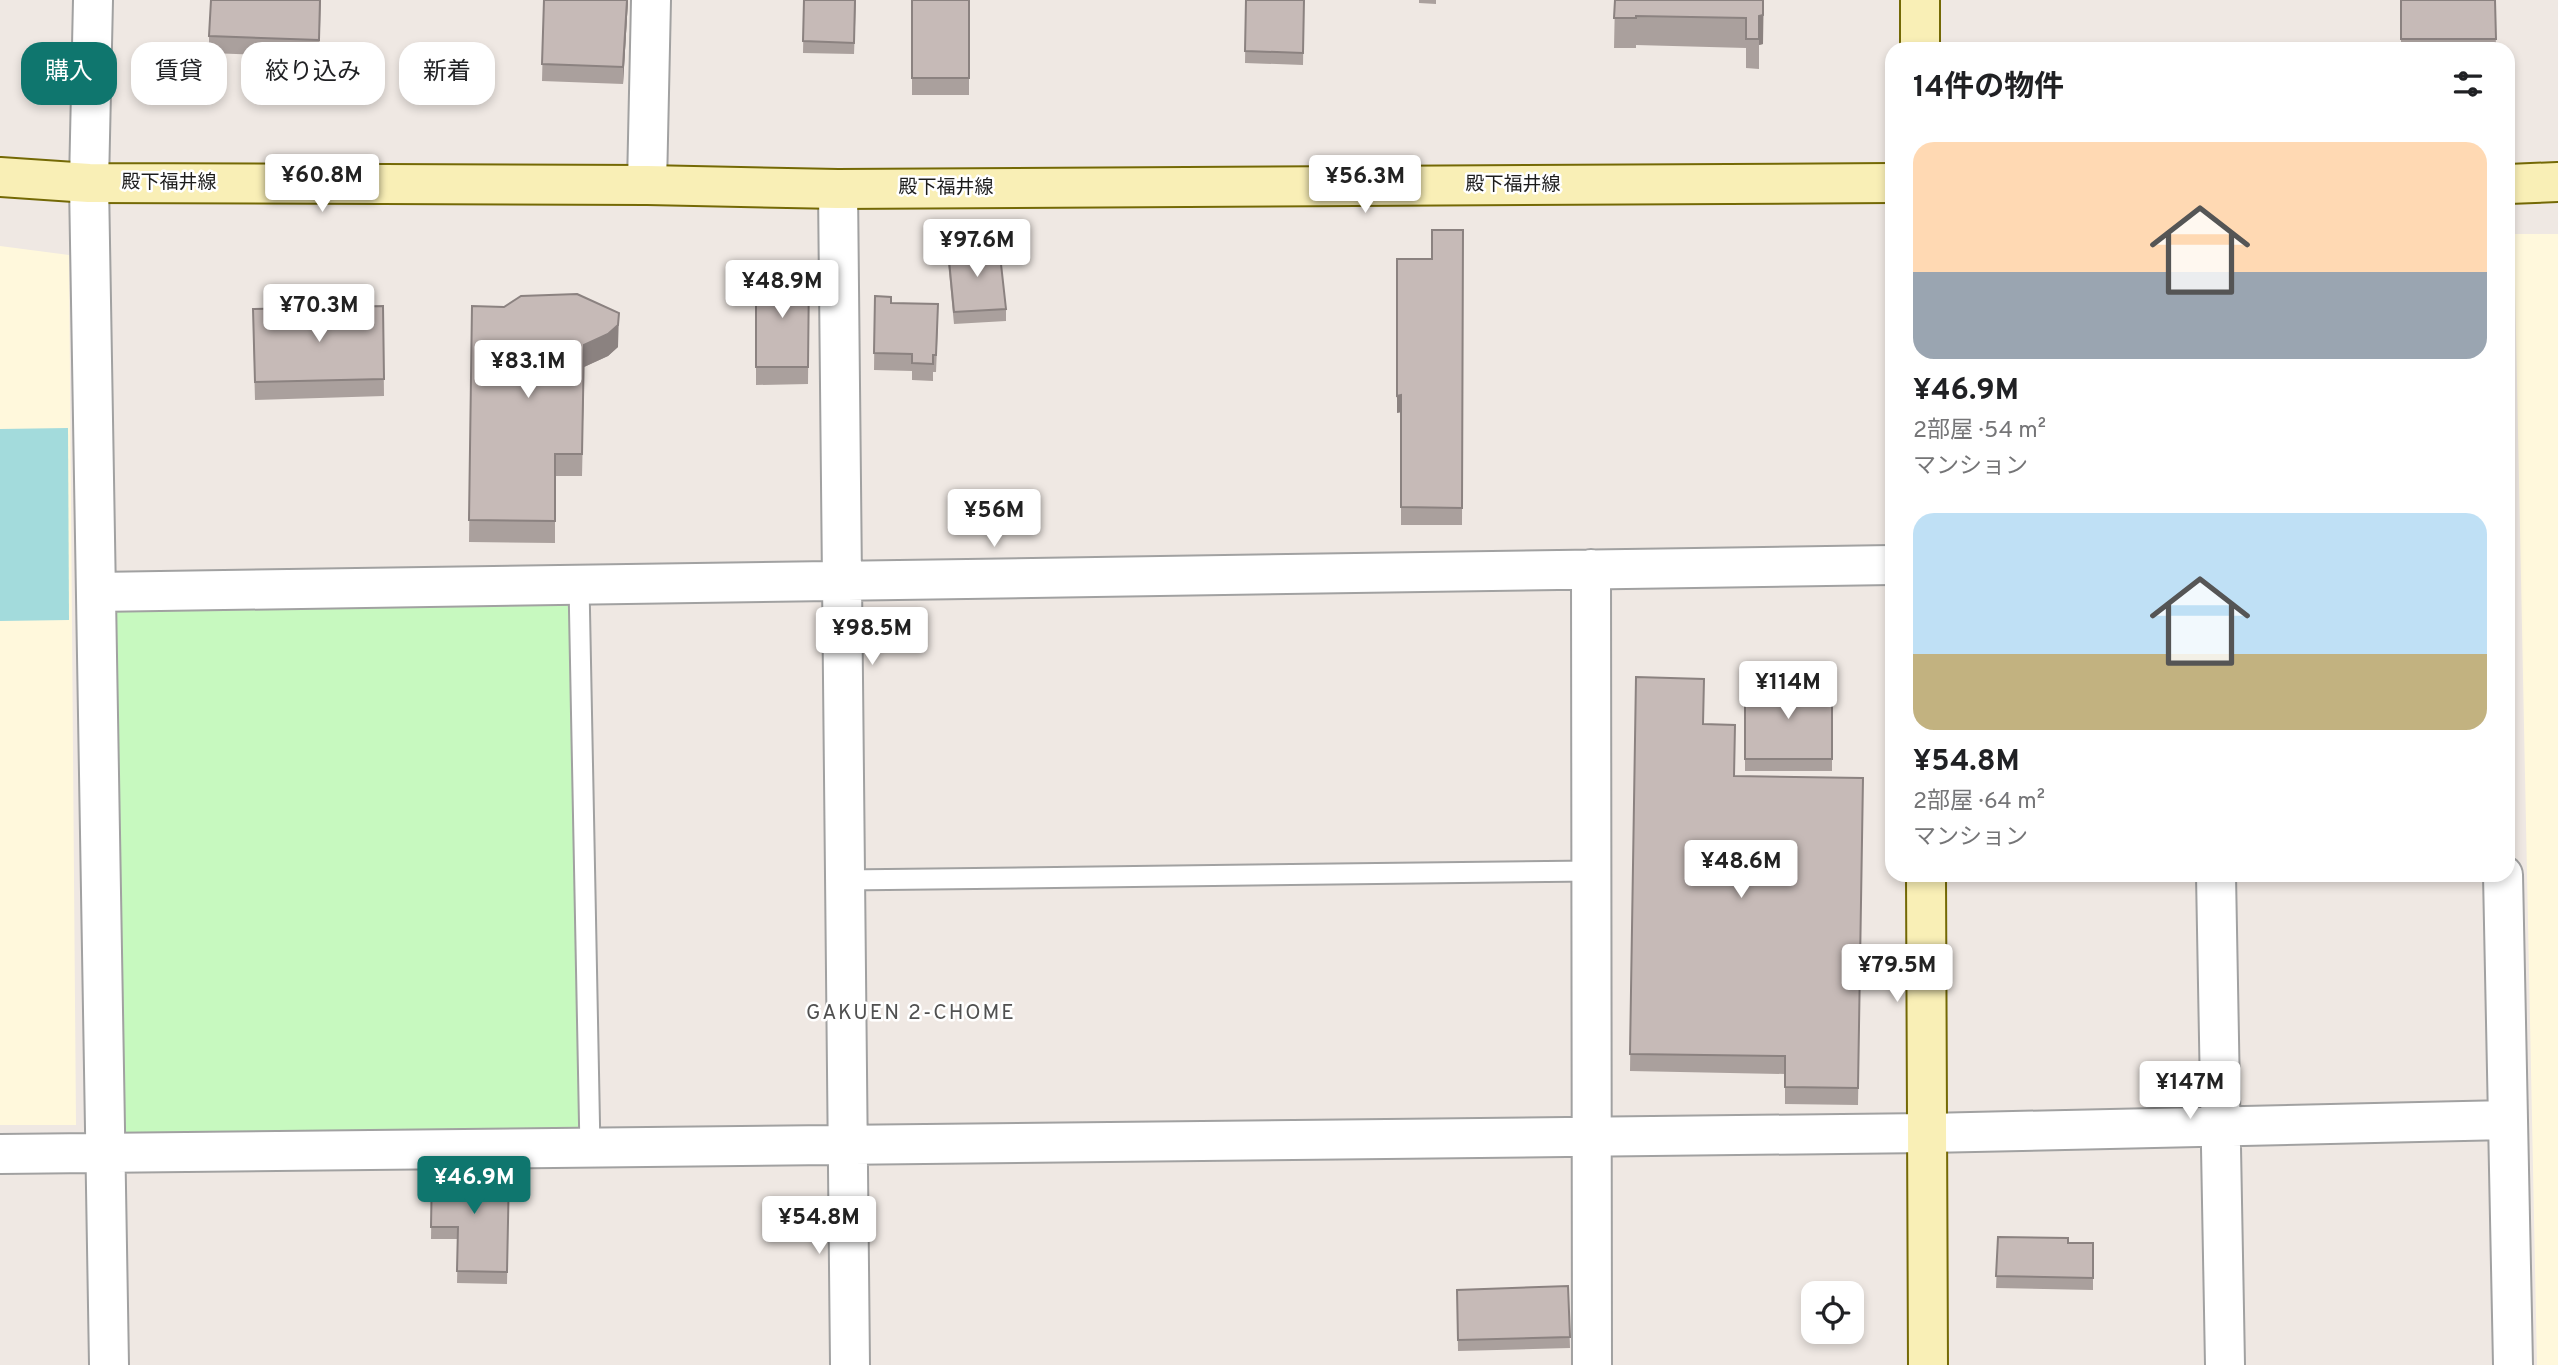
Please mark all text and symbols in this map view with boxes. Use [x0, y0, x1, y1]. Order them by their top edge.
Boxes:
chip: 購入 [21, 42, 117, 105]
chip: 賃貸 [131, 42, 227, 105]
chip: 絞り込み [241, 42, 385, 105]
chip: 新着 [399, 42, 495, 105]
icon: filters [2449, 65, 2487, 103]
text: 14件の物件 [1913, 70, 2064, 107]
pin: ¥60.8M [265, 154, 379, 214]
pin: ¥56.3M [1308, 156, 1422, 215]
text: ¥60.8M [281, 162, 363, 191]
text: ¥56.3M [1325, 163, 1405, 192]
street label: 殿下福井線 [121, 171, 217, 195]
street label: 殿下福井線 [1465, 173, 1561, 197]
street label: 殿下福井線 [898, 176, 994, 200]
icon: home [2137, 187, 2263, 313]
pin: ¥97.6M [920, 219, 1034, 279]
text: ¥97.6M [939, 227, 1015, 256]
pin: ¥48.9M [725, 260, 839, 320]
text: ¥48.9M [741, 268, 823, 297]
pin: ¥70.3M [262, 284, 376, 344]
text: ¥70.3M [279, 292, 359, 321]
pin: ¥83.1M [471, 340, 585, 400]
text: ¥83.1M [490, 348, 566, 377]
text: ¥46.9M [1913, 373, 2019, 410]
text: 2部屋 · 54 m² [1913, 417, 2046, 446]
text: マンション [1913, 453, 2028, 482]
pin: ¥56M [953, 490, 1035, 549]
text: ¥56M [964, 497, 1024, 526]
icon: home [2137, 558, 2263, 684]
pin: ¥98.5M [815, 608, 929, 667]
text: ¥98.5M [832, 615, 912, 644]
pin: ¥114M [1739, 662, 1837, 721]
text: ¥114M [1755, 669, 1821, 698]
text: ¥54.8M [1913, 744, 2020, 781]
text: 2部屋 · 64 m² [1913, 788, 2045, 817]
text: マンション [1913, 824, 2028, 853]
pin: ¥48.6M [1684, 841, 1798, 900]
text: ¥48.6M [1700, 848, 1782, 877]
pin: ¥79.5M [1840, 944, 1954, 1004]
text: ¥79.5M [1858, 952, 1936, 981]
district label: GAKUEN 2-CHOME [806, 1000, 1016, 1027]
pin: ¥147M [2141, 1062, 2239, 1121]
text: ¥147M [2156, 1069, 2224, 1098]
pin: ¥46.9M [417, 1156, 531, 1216]
text: ¥46.9M [433, 1164, 515, 1193]
pin: ¥54.8M [762, 1196, 876, 1256]
text: ¥54.8M [778, 1204, 860, 1233]
map controls [1801, 1281, 1864, 1344]
button: locate [1801, 1281, 1864, 1344]

